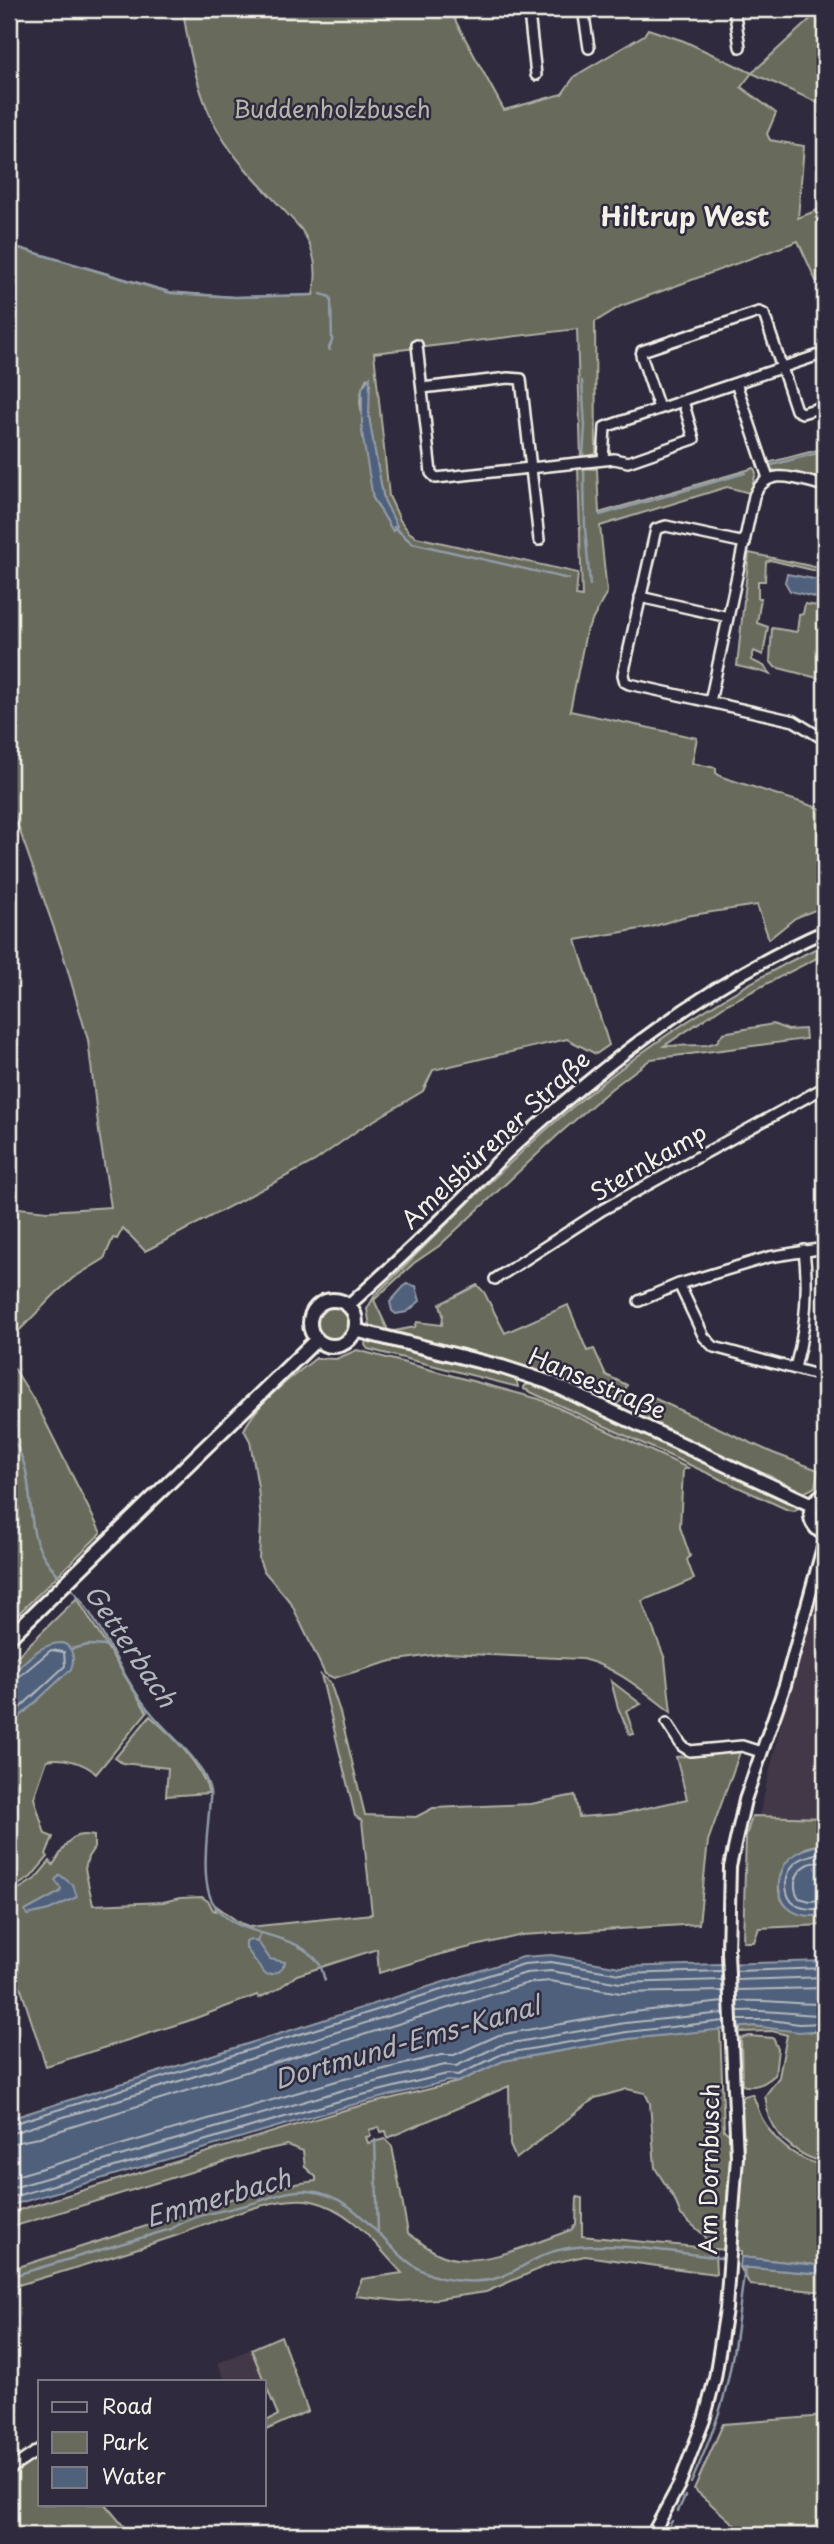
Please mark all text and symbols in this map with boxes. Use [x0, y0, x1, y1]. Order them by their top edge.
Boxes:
park label: Buddenholzbusch [233, 90, 431, 126]
district label: Hiltrup West [601, 196, 769, 235]
street label: Amelsbürener Straße [392, 1041, 597, 1236]
street label: Sternkamp [583, 1113, 713, 1209]
street label: Hansestraße [523, 1337, 672, 1427]
water label: Getterbach [76, 1576, 187, 1715]
water label: Dortmund-Ems-Kanal [269, 1984, 548, 2098]
street label: Am Dornbusch [689, 2083, 727, 2255]
water label: Emmerbach [140, 2157, 296, 2236]
legend [38, 2380, 266, 2506]
text: Road [102, 2389, 153, 2421]
text: Park [102, 2425, 149, 2457]
text: Water [102, 2459, 166, 2491]

